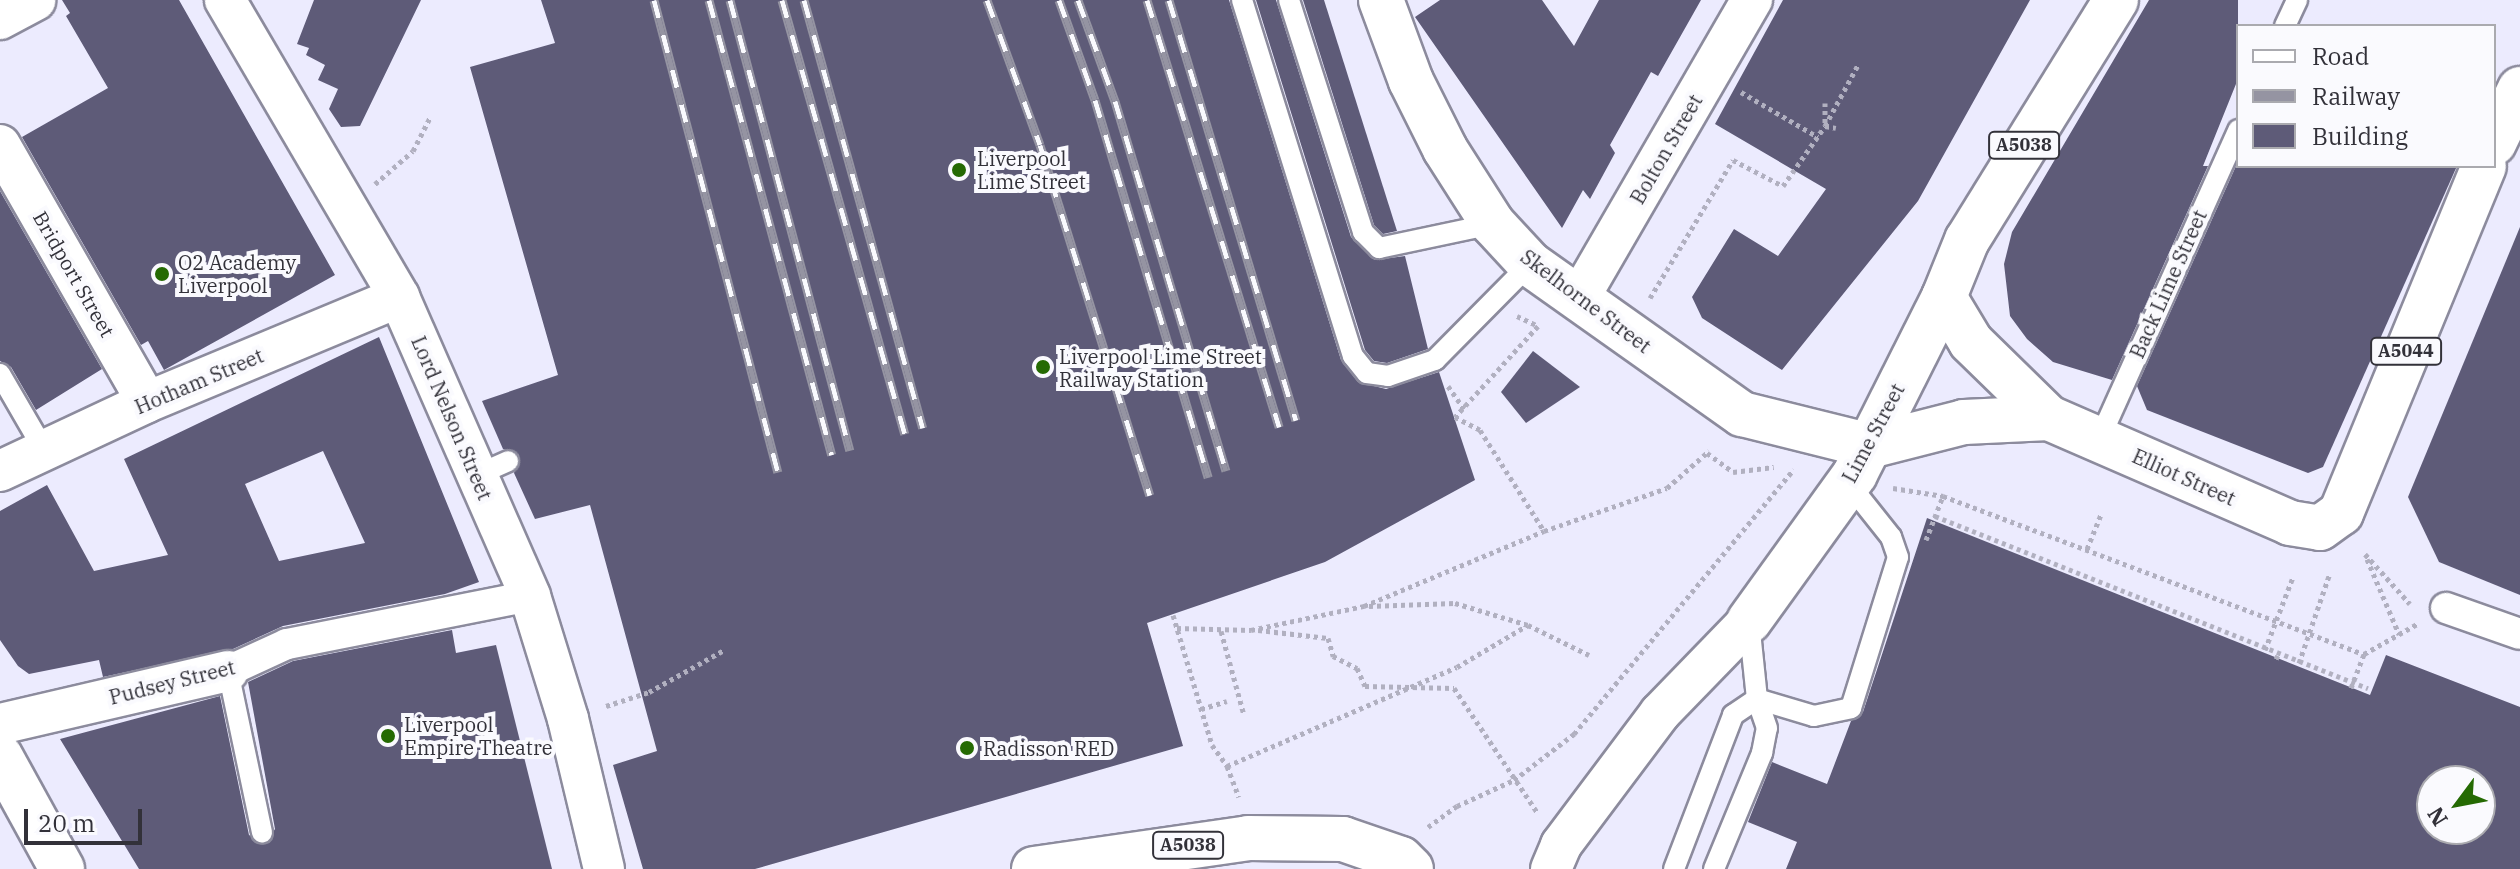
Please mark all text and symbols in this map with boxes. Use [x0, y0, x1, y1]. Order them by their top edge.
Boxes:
legend [2236, 24, 2496, 168]
text: Road [2312, 40, 2369, 72]
text: Railway [2312, 80, 2400, 112]
street label: Bolton Street [1625, 90, 1707, 208]
text: Building [2312, 120, 2408, 152]
road number: A5038 [1988, 131, 2060, 159]
place label: Liverpool Lime Street [977, 146, 1086, 193]
marker: Liverpool Lime Street [948, 159, 970, 181]
street label: Back Lime Street [2125, 206, 2211, 362]
street label: Bridport Street [28, 207, 120, 341]
street label: Skelhorne Street [1516, 244, 1656, 358]
place label: O2 Academy Liverpool [178, 250, 296, 297]
marker: O2 Academy Liverpool [153, 265, 171, 283]
street label: Lord Nelson Street [407, 332, 497, 504]
road number: A5044 [2370, 337, 2442, 365]
street label: Hotham Street [131, 343, 267, 419]
place label: Liverpool Lime Street Railway Station [1059, 344, 1262, 391]
marker: Liverpool Lime Street Railway Station [1034, 358, 1052, 376]
street label: Lime Street [1837, 379, 1909, 487]
street label: Elliot Street [2129, 444, 2239, 510]
street label: Pudsey Street [107, 655, 237, 709]
place label: Liverpool Empire Theatre [404, 712, 552, 759]
marker: Liverpool Empire Theatre [379, 727, 397, 745]
place label: Radisson RED [983, 736, 1114, 760]
marker: Radisson RED [958, 739, 976, 757]
north arrow [2416, 765, 2496, 845]
scale bar [28, 793, 146, 843]
text: N [2420, 802, 2454, 832]
text: 20 m [38, 807, 95, 839]
road number: A5038 [1152, 831, 1224, 859]

